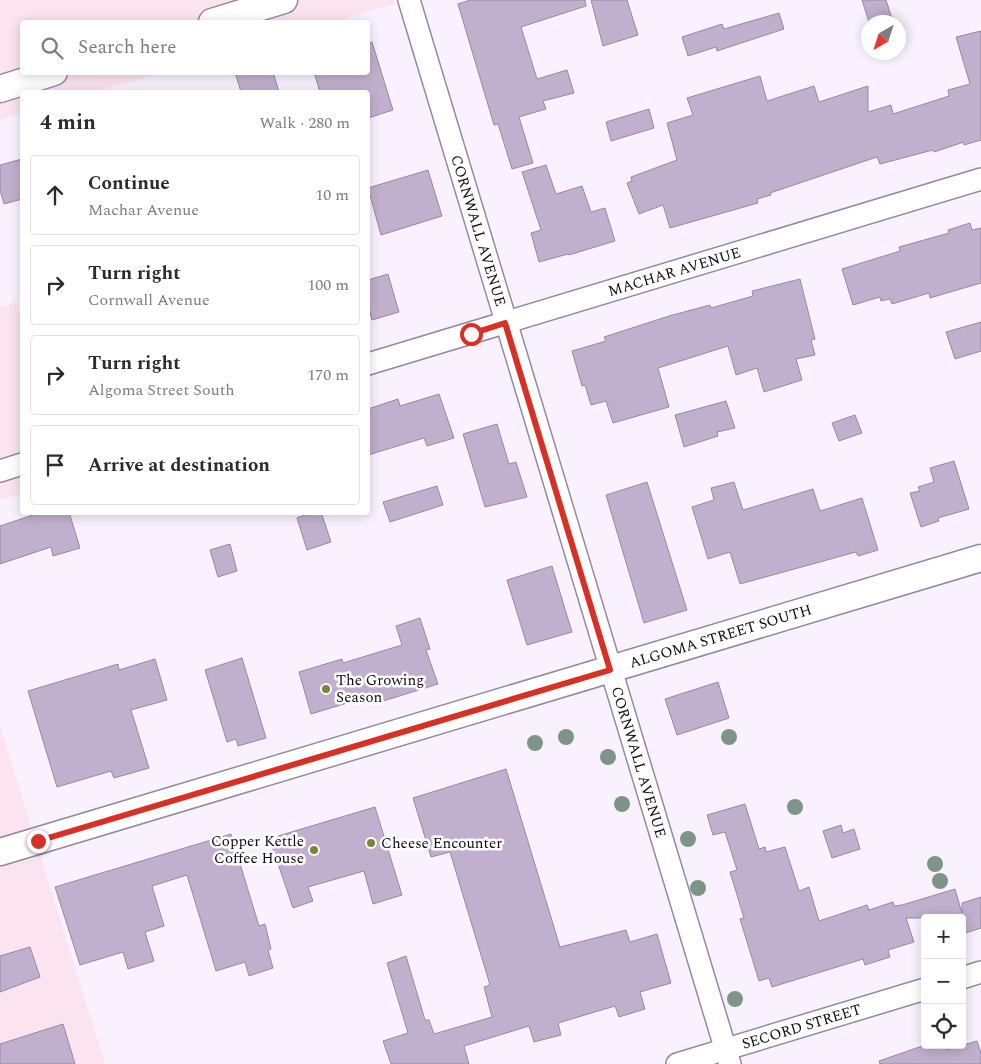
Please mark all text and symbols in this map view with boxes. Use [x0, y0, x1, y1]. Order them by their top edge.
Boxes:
north arrow [861, 15, 906, 60]
search box [20, 20, 370, 75]
text: Search here [78, 33, 177, 62]
icon: search [38, 34, 66, 62]
text: 4 min [40, 107, 96, 139]
text: Walk · 280 m [259, 111, 350, 135]
street label: CORNWALL AVENUE [444, 152, 512, 309]
text: Continue [88, 169, 170, 198]
icon: ahead [41, 181, 69, 209]
text: 10 m [315, 183, 349, 207]
text: Machar Avenue [88, 198, 199, 222]
street label: MACHAR AVENUE [605, 241, 744, 303]
text: Turn right [88, 259, 181, 288]
icon: right [41, 271, 69, 299]
text: 100 m [307, 273, 349, 297]
text: Cornwall Avenue [88, 288, 210, 312]
route start [460, 323, 483, 346]
text: Turn right [88, 349, 181, 378]
icon: right [41, 361, 69, 389]
text: 170 m [307, 363, 349, 387]
text: Algoma Street South [88, 378, 235, 402]
icon: arrive [41, 451, 69, 479]
text: Arrive at destination [88, 451, 270, 480]
street label: ALGOMA STREET SOUTH [626, 598, 815, 675]
place label: The Growing Season [336, 669, 424, 709]
marker: The Growing Season [320, 683, 332, 695]
street label: CORNWALL AVENUE [605, 684, 672, 841]
route end [27, 830, 50, 853]
place label: Copper Kettle Coffee House [211, 830, 304, 870]
place label: Cheese Encounter [381, 832, 502, 855]
marker: Cheese Encounter [365, 837, 377, 849]
marker: Copper Kettle Coffee House [308, 844, 320, 856]
map controls [921, 914, 966, 1049]
button: + [921, 914, 966, 959]
button: − [921, 959, 966, 1004]
street label: SECORD STREET [739, 998, 864, 1056]
button: locate [921, 1004, 966, 1049]

